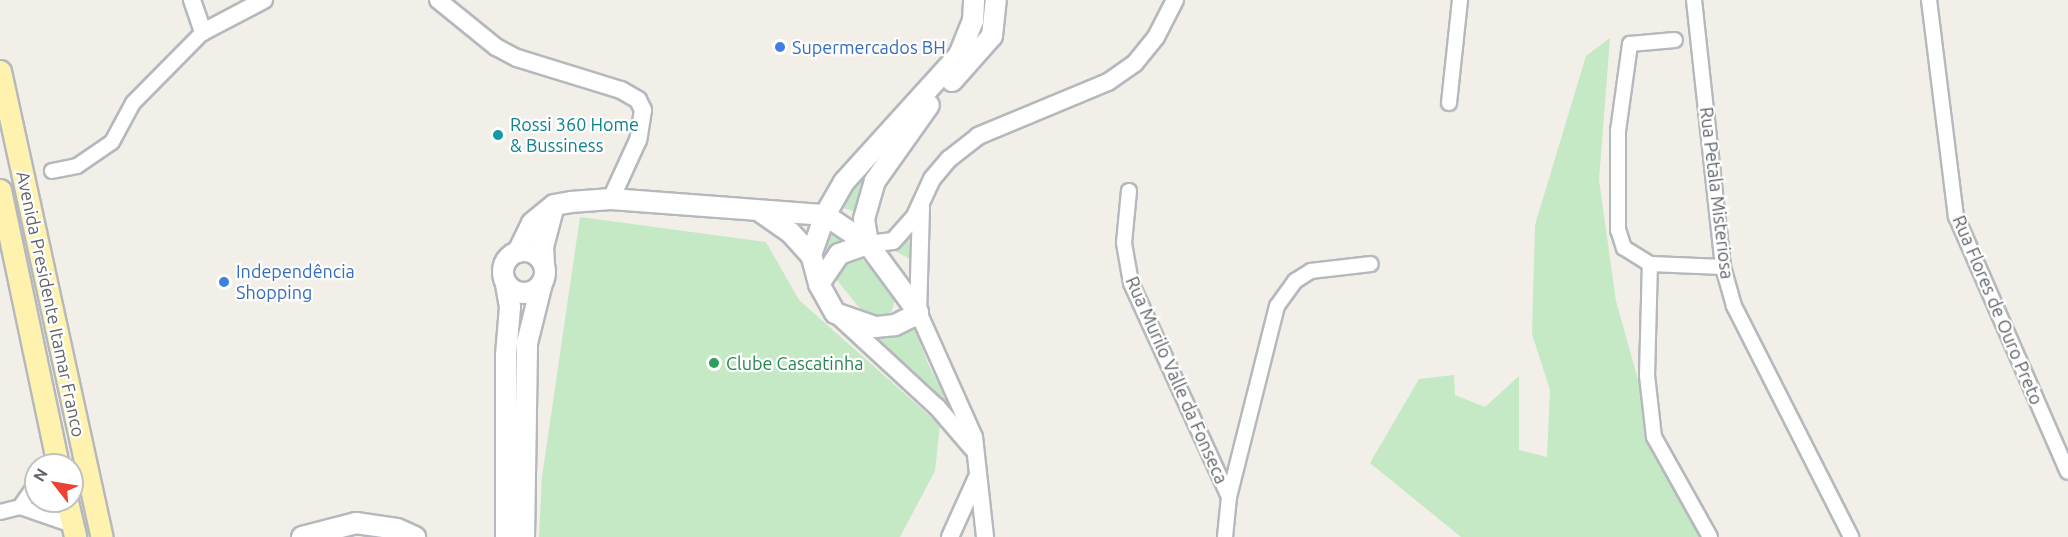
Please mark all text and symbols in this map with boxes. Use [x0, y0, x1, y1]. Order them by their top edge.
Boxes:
place label: Supermercados BH [792, 36, 946, 58]
marker: Supermercados BH [773, 40, 787, 54]
street label: Rua Petala Misteriosa [1696, 106, 1738, 280]
place label: Rossi 360 Home & Bussiness [510, 114, 639, 156]
marker: Rossi 360 Home & Bussiness [491, 128, 505, 142]
street label: Avenida Presidente Itamar Franco [12, 169, 90, 439]
street label: Rua Flores de Ouro Preto [1948, 212, 2048, 408]
place label: Independência Shopping [236, 261, 355, 304]
street label: Rua Murilo Valle da Fonseca [1121, 273, 1233, 487]
marker: Independência Shopping [217, 275, 231, 289]
place label: Clube Cascatinha [726, 352, 864, 374]
marker: Clube Cascatinha [707, 356, 721, 370]
north arrow [24, 453, 84, 513]
text: N [29, 465, 51, 485]

